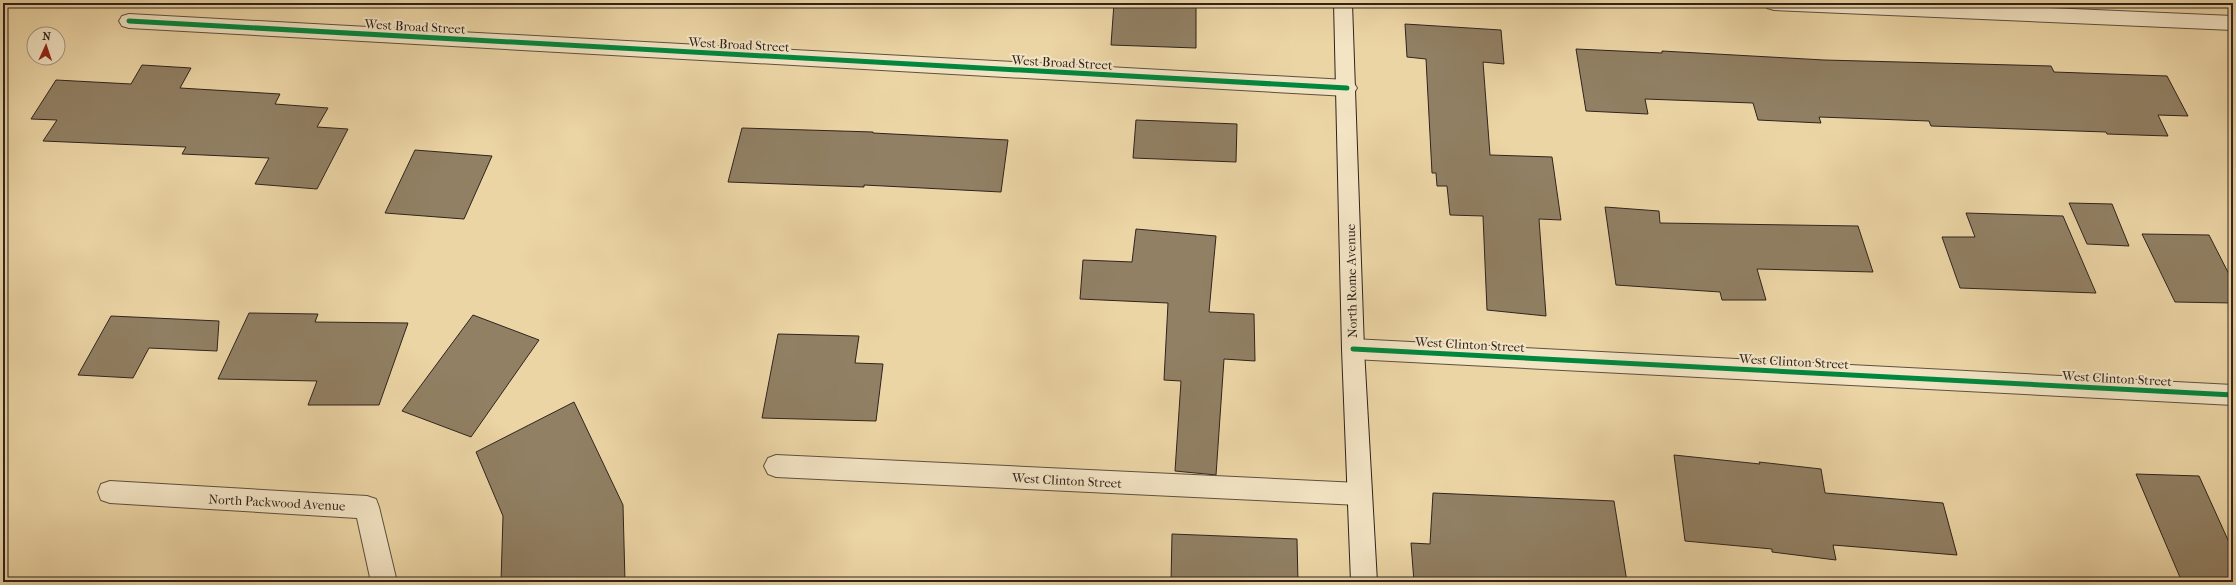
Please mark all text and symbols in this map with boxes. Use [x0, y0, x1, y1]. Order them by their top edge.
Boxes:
street label: West Broad Street [363, 16, 466, 37]
north arrow [26, 26, 66, 66]
text: N [42, 30, 52, 43]
street label: West Broad Street [687, 34, 790, 55]
street label: West Broad Street [1010, 52, 1113, 73]
street label: North Rome Avenue [1343, 223, 1360, 338]
street label: West Clinton Street [1414, 334, 1526, 355]
street label: West Clinton Street [1738, 351, 1850, 372]
street label: West Clinton Street [2061, 368, 2173, 389]
street label: West Clinton Street [1011, 470, 1123, 491]
street label: North Packwood Avenue [208, 491, 346, 514]

